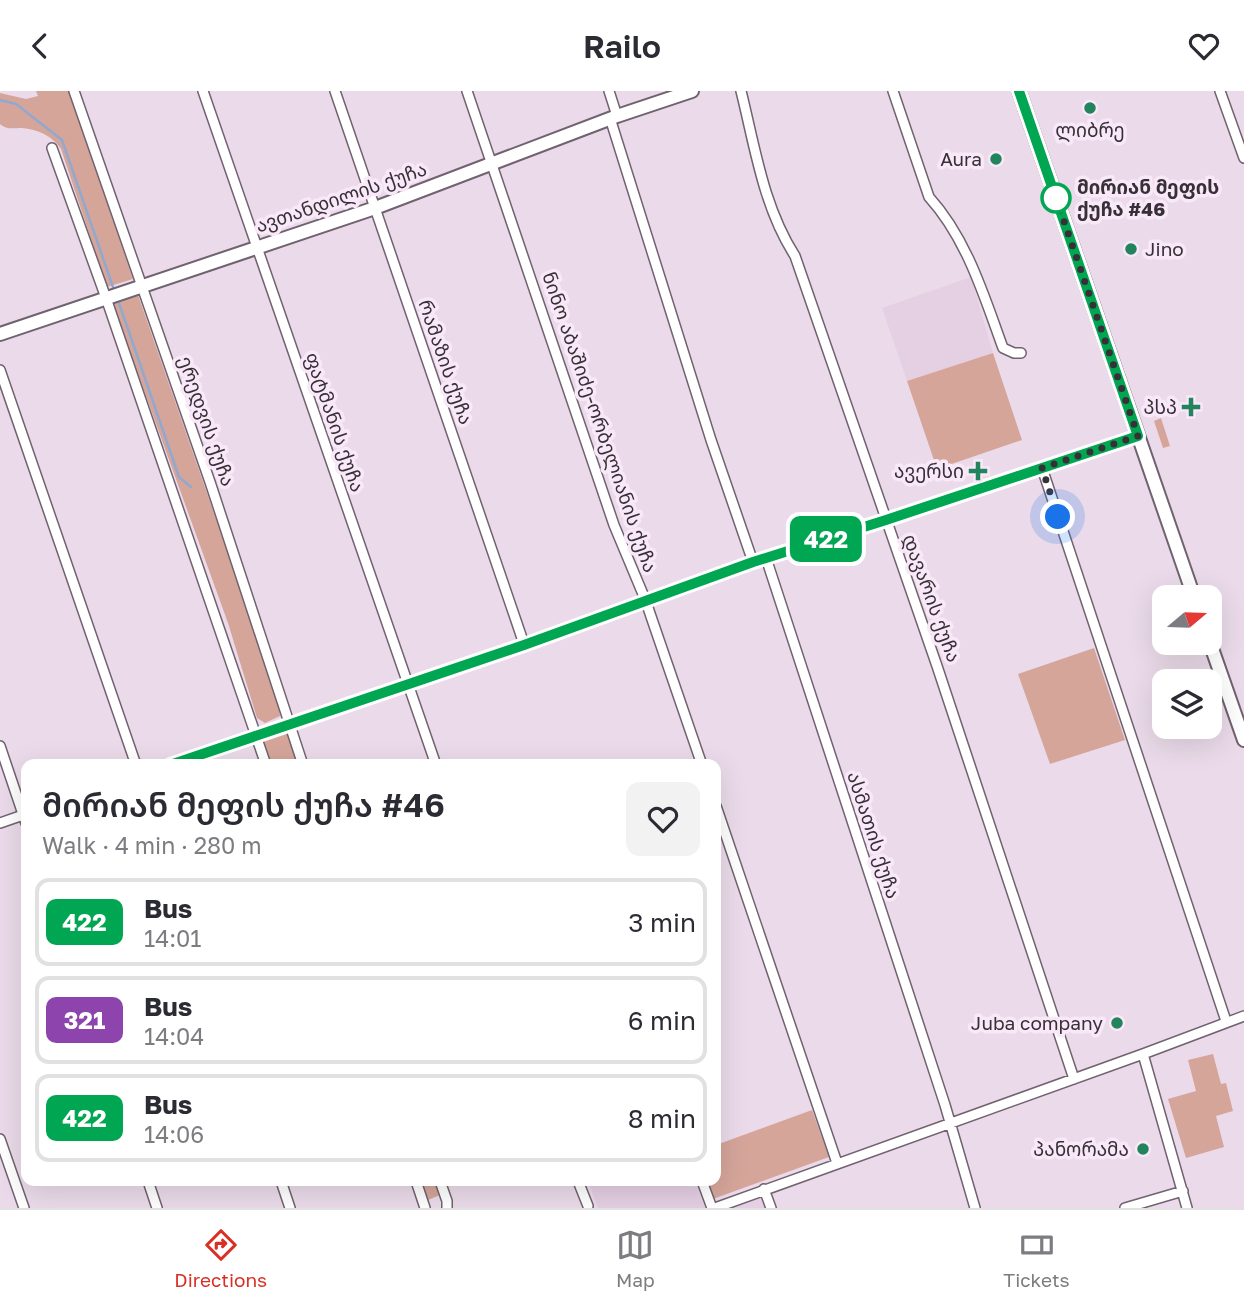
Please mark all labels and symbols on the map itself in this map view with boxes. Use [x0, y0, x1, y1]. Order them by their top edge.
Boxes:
marker: ლიბრე [1082, 100, 1098, 116]
place label: ლიბრე [1055, 118, 1125, 143]
place label: Aura [940, 147, 982, 170]
marker: Aura [988, 151, 1004, 167]
street label: ავთანდილის ქუჩა [252, 156, 430, 239]
place label: მირიან მეფის ქუჩა #46 [1077, 175, 1219, 221]
marker: მირიან მეფის ქუჩა #46 [1041, 183, 1071, 213]
place label: Jino [1145, 237, 1184, 260]
marker: Jino [1123, 241, 1139, 257]
street label: ნინო აბაშიძე-ორბელიანის ქუჩა [536, 269, 663, 576]
street label: რამაზის ქუჩა [413, 296, 479, 428]
street label: ფატმანის ქუჩა [300, 349, 370, 495]
street label: ერედვის ქუჩა [173, 353, 241, 490]
place label: პსპ [1144, 395, 1177, 418]
marker: პსპ [1183, 399, 1199, 415]
place label: ავერსი [894, 459, 964, 483]
marker: ავერსი [970, 463, 986, 479]
your location [1040, 499, 1075, 534]
line badge: 422 [786, 516, 866, 562]
street label: დავარის ქუჩა [897, 531, 966, 666]
north arrow [1152, 585, 1222, 655]
street label: ასმათის ქუჩა [842, 768, 906, 902]
place label: Juba company [971, 1011, 1103, 1034]
marker: Juba company [1109, 1015, 1125, 1031]
place label: პანორამა [1033, 1137, 1129, 1160]
marker: პანორამა [1135, 1141, 1151, 1157]

